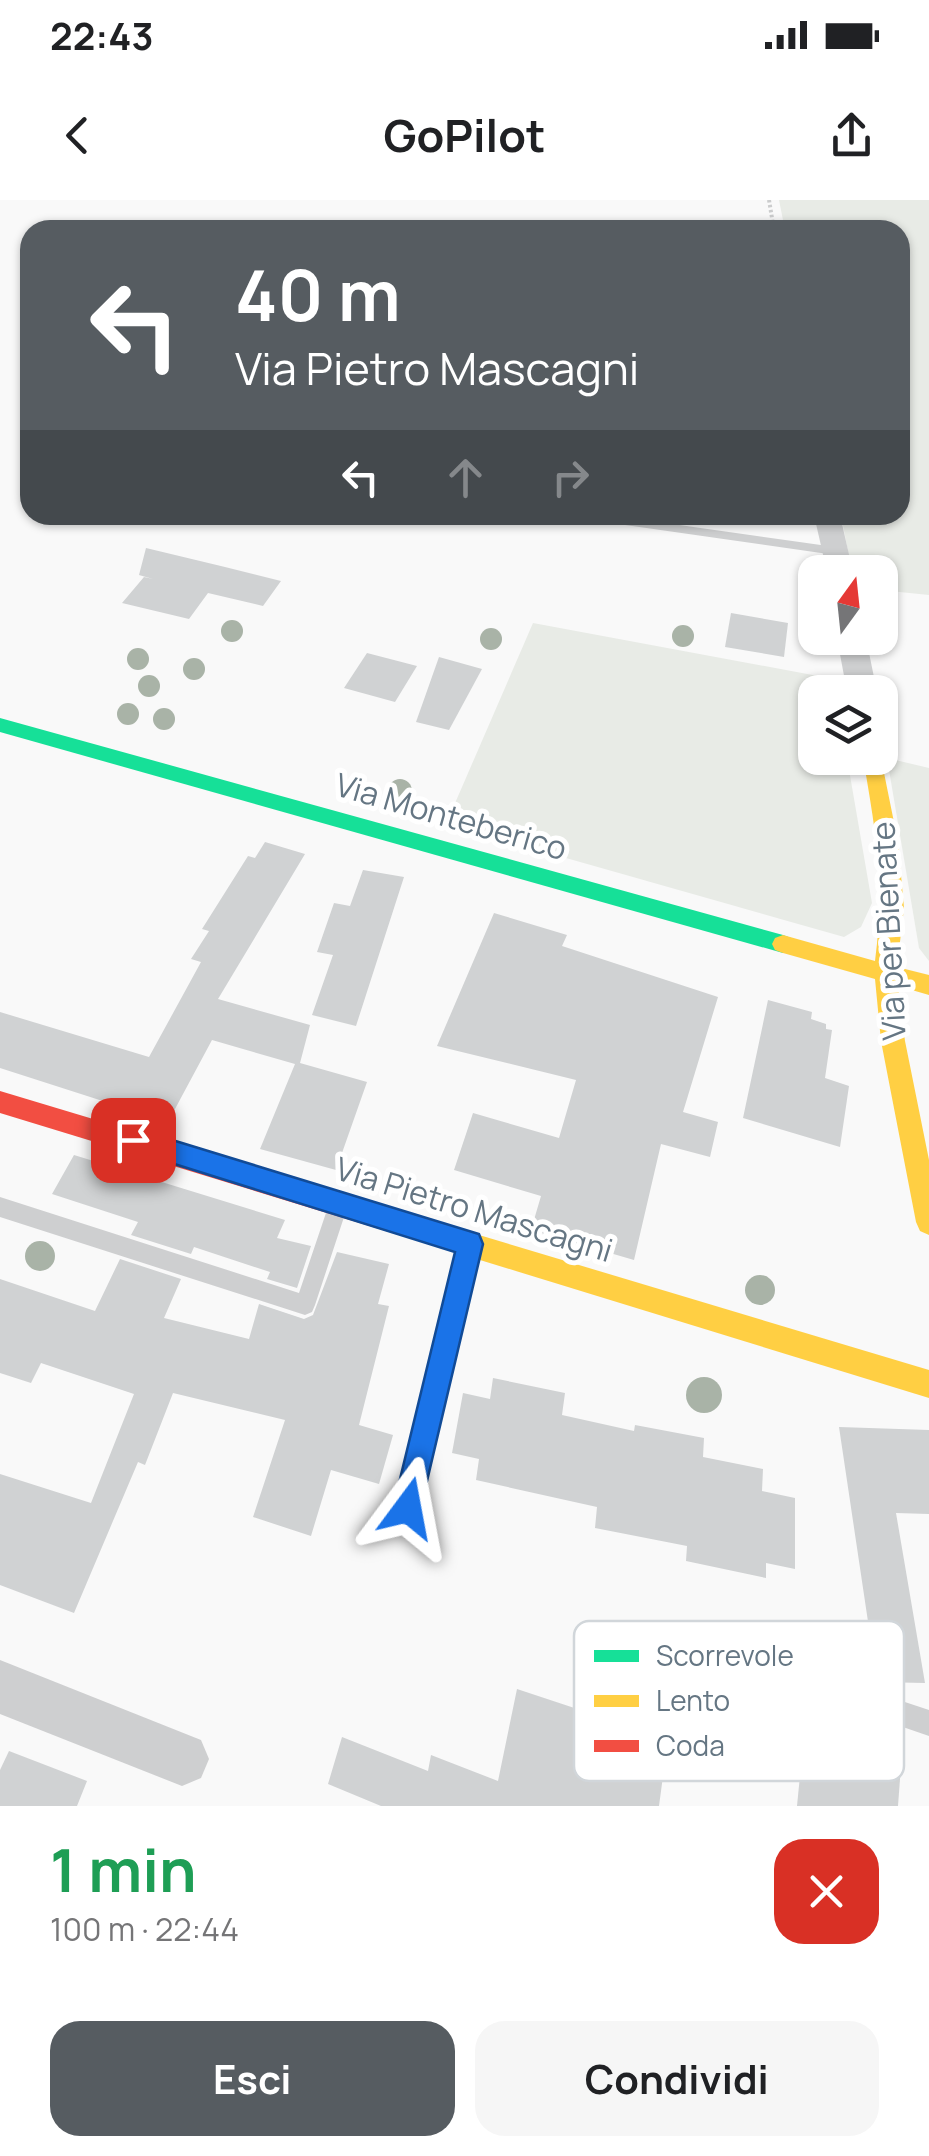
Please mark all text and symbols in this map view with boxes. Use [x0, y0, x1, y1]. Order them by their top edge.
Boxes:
text: 22:43 [50, 9, 154, 61]
text: GoPilot [383, 104, 546, 166]
icon: back [50, 108, 105, 163]
icon: share [824, 108, 879, 163]
text: 40 m [235, 246, 401, 342]
icon: left [70, 260, 200, 390]
text: Via Pietro Mascagni [235, 337, 639, 399]
icon: left [333, 450, 388, 505]
icon: ahead [438, 450, 493, 505]
icon: right [543, 450, 598, 505]
north arrow [798, 555, 898, 655]
map controls [798, 555, 898, 775]
button: layers [798, 675, 898, 775]
street label: Via Monteberico [330, 762, 572, 870]
street label: Via per Bienate [860, 821, 916, 1041]
pin [91, 1098, 176, 1183]
icon: arrive [106, 1113, 161, 1168]
street label: Via Pietro Mascagni [330, 1146, 618, 1272]
position arrow [356, 1456, 460, 1560]
legend [574, 1621, 904, 1781]
text: Scorrevole [656, 1636, 794, 1674]
text: Lento [656, 1681, 730, 1719]
text: Coda [656, 1726, 725, 1764]
text: 1 min [50, 1828, 197, 1910]
button: close [774, 1839, 879, 1944]
text: 100 m · 22:44 [50, 1907, 239, 1951]
button: Esci [50, 2021, 455, 2136]
button: Condividi [475, 2021, 879, 2136]

